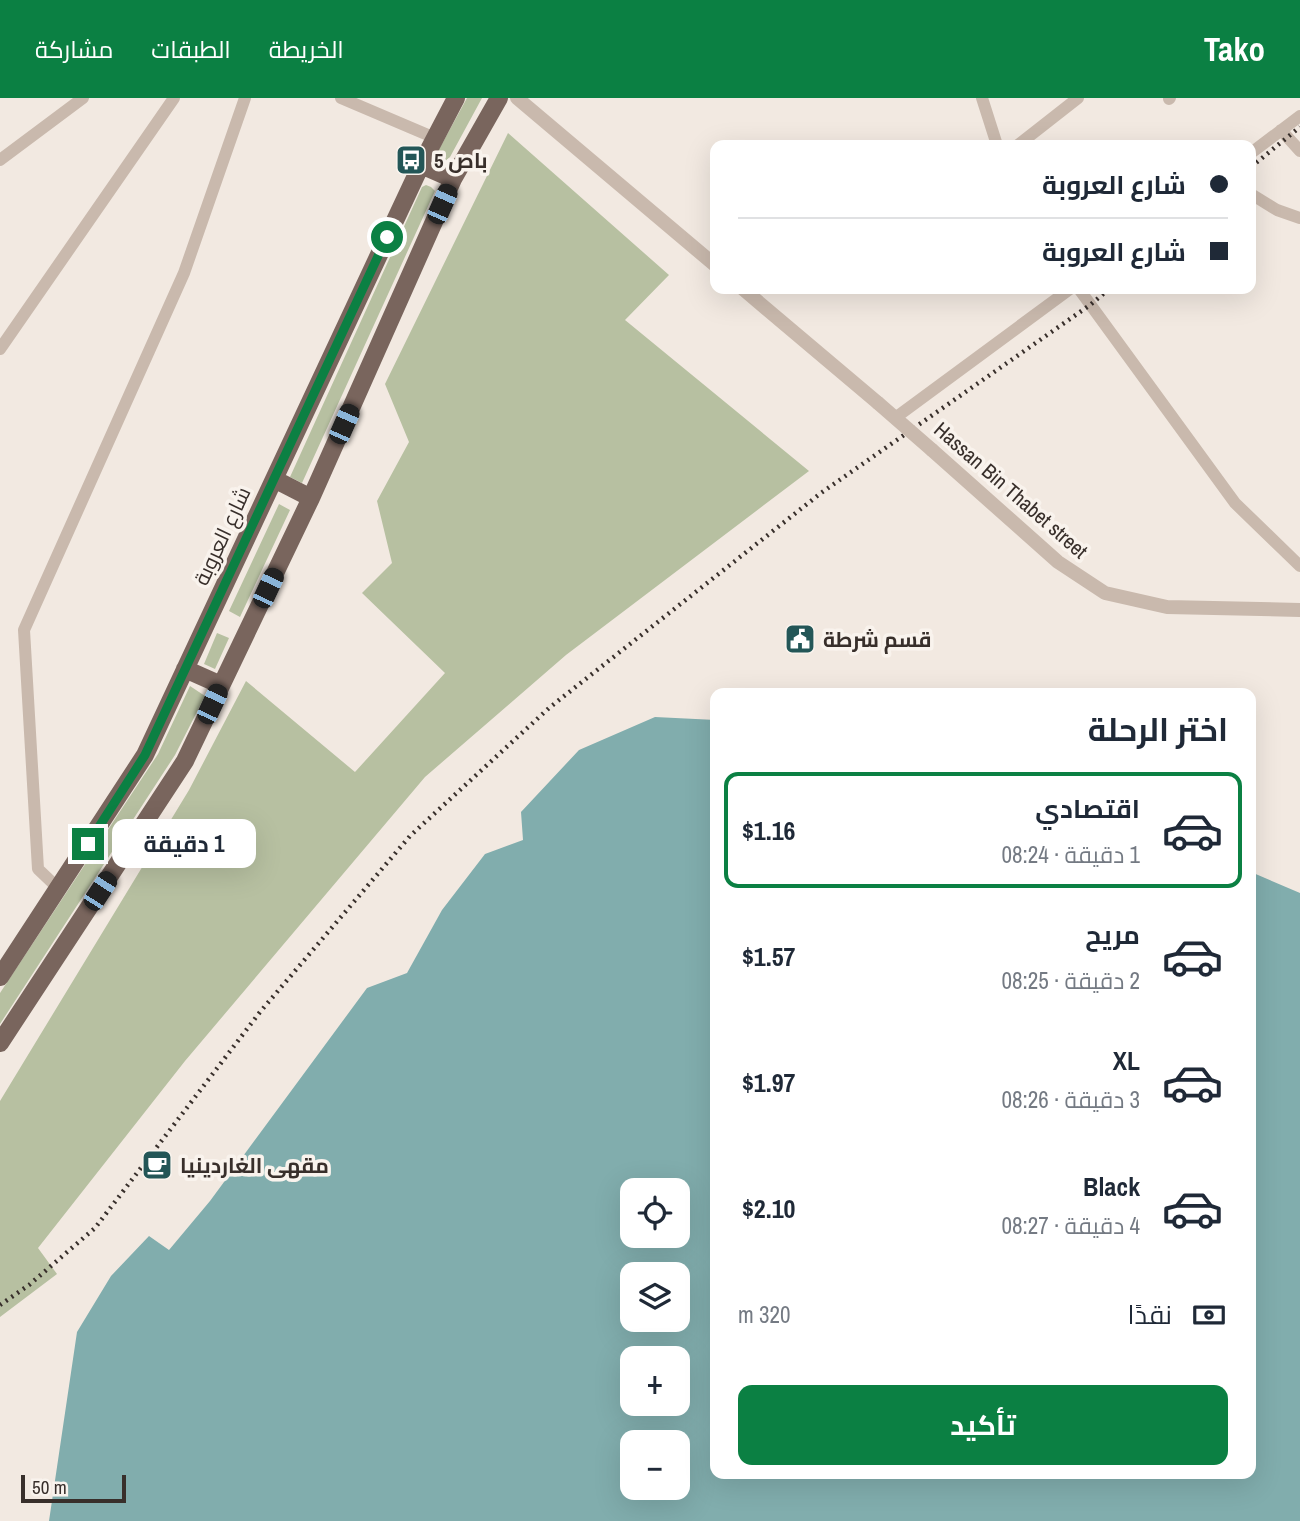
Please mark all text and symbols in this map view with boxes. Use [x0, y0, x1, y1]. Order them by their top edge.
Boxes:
text: Tako [1204, 27, 1265, 71]
text: مشاركة [35, 33, 113, 65]
text: الطبقات [151, 33, 231, 65]
text: الخريطة [269, 33, 344, 65]
bus stop icon: باص 5 [394, 143, 428, 177]
place label: باص 5 [434, 146, 488, 175]
text: شارع العروبة [1042, 167, 1186, 202]
car [424, 181, 461, 227]
route start [371, 221, 403, 253]
text: شارع العروبة [1042, 234, 1186, 269]
car [326, 401, 363, 447]
street label: Hassan Bin Thabet street [928, 415, 1094, 565]
street label: شارع العروبة [187, 482, 257, 590]
car [250, 565, 287, 611]
public building icon: قسم شرطة [783, 622, 817, 656]
place label: قسم شرطة [823, 625, 932, 654]
car [194, 681, 231, 727]
text: اختر الرحلة [1088, 708, 1228, 751]
text: اقتصادي [1035, 791, 1140, 826]
icon: car [1161, 799, 1224, 862]
text: $1.16 [742, 813, 795, 848]
callout: 1 دقيقة [112, 820, 256, 868]
route end [72, 828, 104, 860]
text: 1 دقيقة [144, 828, 224, 859]
text: 1 دقيقة · 08:24 [1001, 839, 1140, 870]
car [80, 868, 121, 914]
text: مريح [1085, 917, 1140, 952]
icon: car [1161, 925, 1224, 988]
text: $1.57 [742, 939, 795, 974]
text: 2 دقيقة · 08:25 [1001, 965, 1140, 996]
text: XL [1113, 1043, 1140, 1078]
icon: car [1161, 1051, 1224, 1114]
text: $1.97 [742, 1065, 795, 1100]
text: 3 دقيقة · 08:26 [1001, 1084, 1140, 1115]
cafe icon: مقهى الغاردينيا [140, 1148, 174, 1182]
place label: مقهى الغاردينيا [180, 1151, 329, 1180]
text: Black [1083, 1169, 1140, 1204]
icon: car [1161, 1177, 1224, 1240]
map controls [620, 1178, 690, 1500]
button: locate [620, 1178, 690, 1248]
text: $2.10 [742, 1191, 795, 1226]
text: 4 دقيقة · 08:27 [1001, 1210, 1140, 1241]
button: layers [620, 1262, 690, 1332]
icon: cash [1190, 1296, 1228, 1334]
text: نقدًا [1128, 1297, 1172, 1332]
text: 320 m [738, 1299, 790, 1330]
button: + [620, 1346, 690, 1416]
button: تأكيد [738, 1385, 1228, 1465]
button: − [620, 1430, 690, 1500]
scale bar [21, 1472, 126, 1504]
text: 50 m [32, 1474, 67, 1500]

